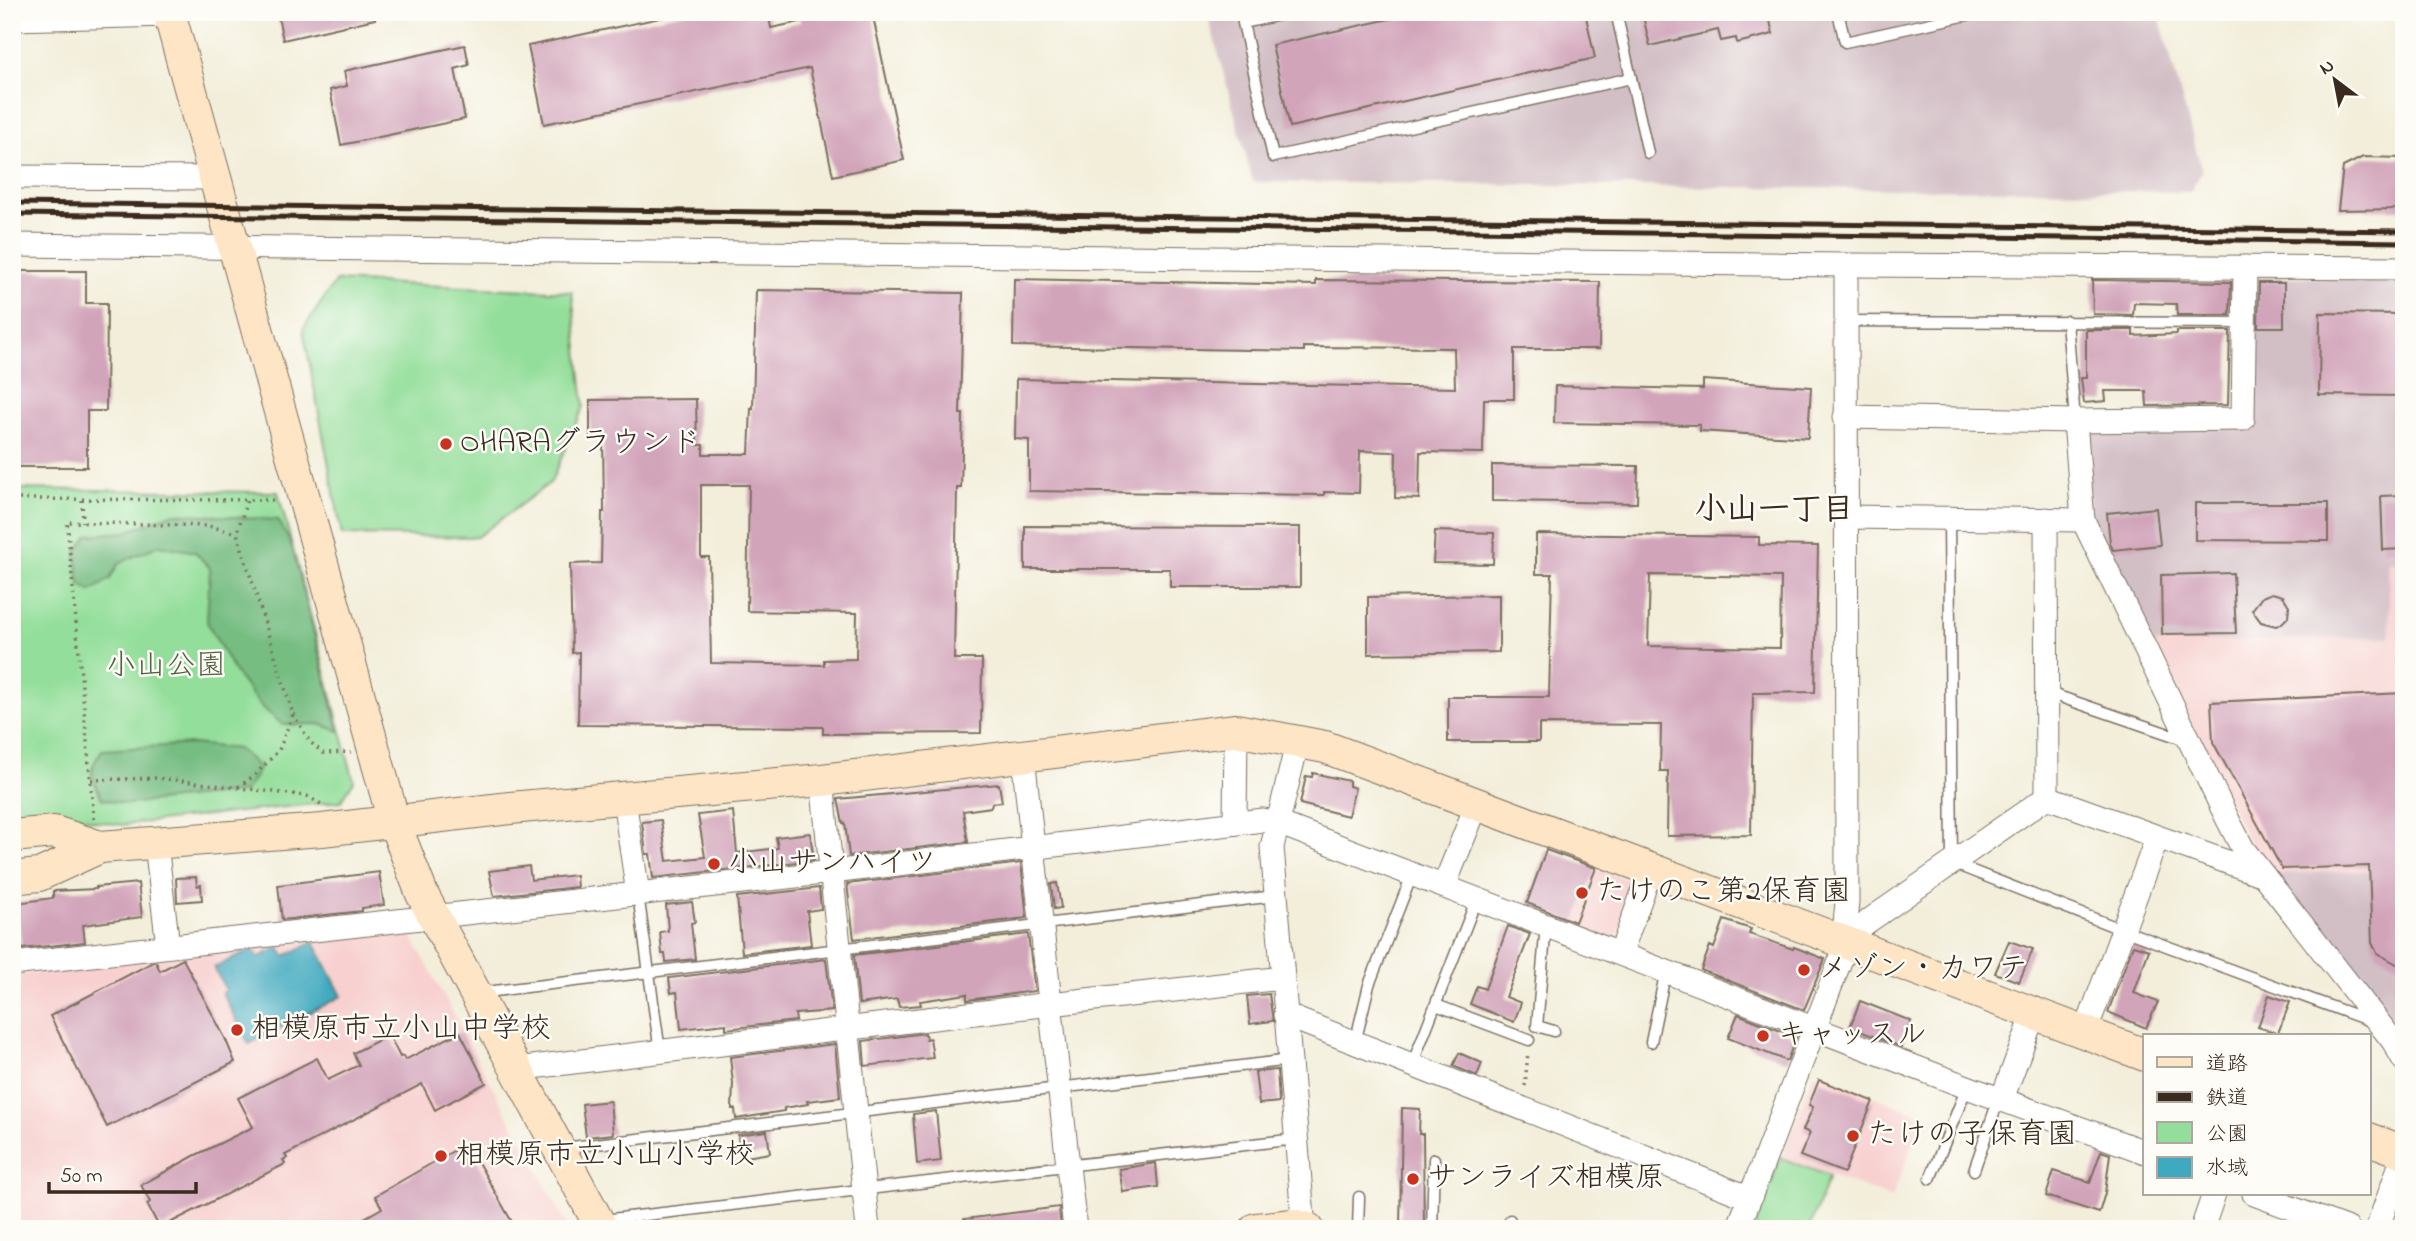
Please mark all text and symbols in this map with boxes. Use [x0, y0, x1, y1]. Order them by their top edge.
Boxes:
north arrow [2300, 46, 2370, 116]
text: N [2315, 53, 2340, 83]
place label: OHARAグラウンド [460, 422, 701, 466]
marker: OHARAグラウンド [438, 436, 454, 452]
district label: 小山一丁目 [1694, 488, 1854, 535]
park label: 小山公園 [106, 645, 226, 689]
place label: 小山サンハイツ [728, 842, 937, 886]
marker: 小山サンハイツ [706, 856, 722, 872]
place label: たけのこ第2保育園 [1596, 871, 1851, 915]
marker: たけのこ第2保育園 [1574, 885, 1590, 901]
place label: メゾン・カワテ [1818, 948, 2028, 992]
marker: メゾン・カワテ [1796, 962, 1812, 978]
place label: 相模原市立小山中学校 [251, 1008, 551, 1052]
place label: キャッスル [1777, 1014, 1927, 1058]
marker: 相模原市立小山中学校 [229, 1022, 245, 1038]
marker: キャッスル [1755, 1028, 1771, 1044]
legend [2143, 1034, 2370, 1196]
text: 道路 [2206, 1050, 2248, 1080]
text: 鉄道 [2206, 1084, 2248, 1114]
place label: たけの子保育園 [1867, 1114, 2077, 1158]
text: 公園 [2206, 1120, 2248, 1150]
marker: たけの子保育園 [1845, 1128, 1861, 1144]
place label: 相模原市立小山小学校 [455, 1134, 755, 1178]
marker: 相模原市立小山小学校 [433, 1148, 449, 1164]
scale bar [49, 1150, 196, 1194]
text: 水域 [2206, 1154, 2248, 1184]
place label: サンライズ相模原 [1427, 1157, 1665, 1201]
text: 50 m [60, 1162, 103, 1192]
marker: サンライズ相模原 [1405, 1171, 1421, 1187]

